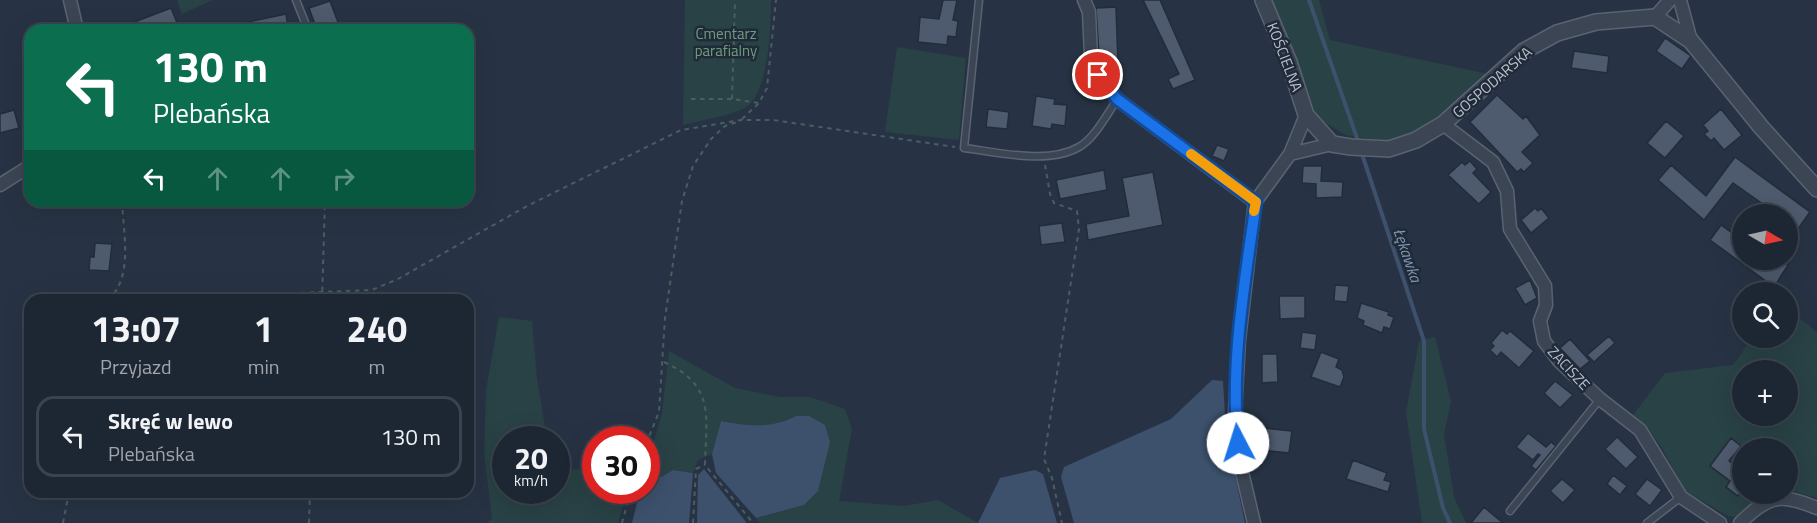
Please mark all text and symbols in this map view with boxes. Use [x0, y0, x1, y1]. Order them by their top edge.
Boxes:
street label: KOŚCIELNA [1261, 19, 1309, 95]
park label: Cmentarz parafialny [695, 22, 757, 62]
text: 130 m [153, 34, 268, 98]
street label: GOSPODARSKA [1447, 41, 1537, 123]
icon: left [54, 48, 132, 126]
pin [1072, 49, 1123, 100]
icon: arrive [1081, 58, 1114, 91]
text: Plebańska [153, 92, 270, 133]
icon: left [138, 162, 171, 195]
icon: ahead [201, 162, 234, 195]
icon: ahead [264, 162, 297, 195]
icon: right [327, 162, 360, 195]
north arrow [1732, 204, 1798, 270]
map controls [1732, 204, 1798, 504]
water label: Łękawka [1388, 225, 1429, 286]
button: search [1732, 282, 1798, 348]
text: 13:07 [91, 301, 181, 356]
text: 1 [254, 301, 274, 356]
text: 240 [347, 301, 407, 356]
street label: ZACISZE [1542, 341, 1596, 395]
text: Przyjazd [100, 351, 172, 382]
text: min [248, 351, 280, 382]
text: m [368, 351, 385, 382]
button: + [1732, 360, 1798, 426]
text: Skręć w lewo [108, 404, 233, 438]
position arrow [1206, 411, 1270, 475]
icon: left [57, 420, 90, 453]
text: 130 m [381, 420, 441, 454]
speed limit sign: 30 [582, 426, 660, 504]
text: 20 [514, 435, 548, 481]
text: Plebańska [108, 438, 195, 469]
button: − [1732, 438, 1798, 504]
text: km/h [514, 469, 548, 492]

